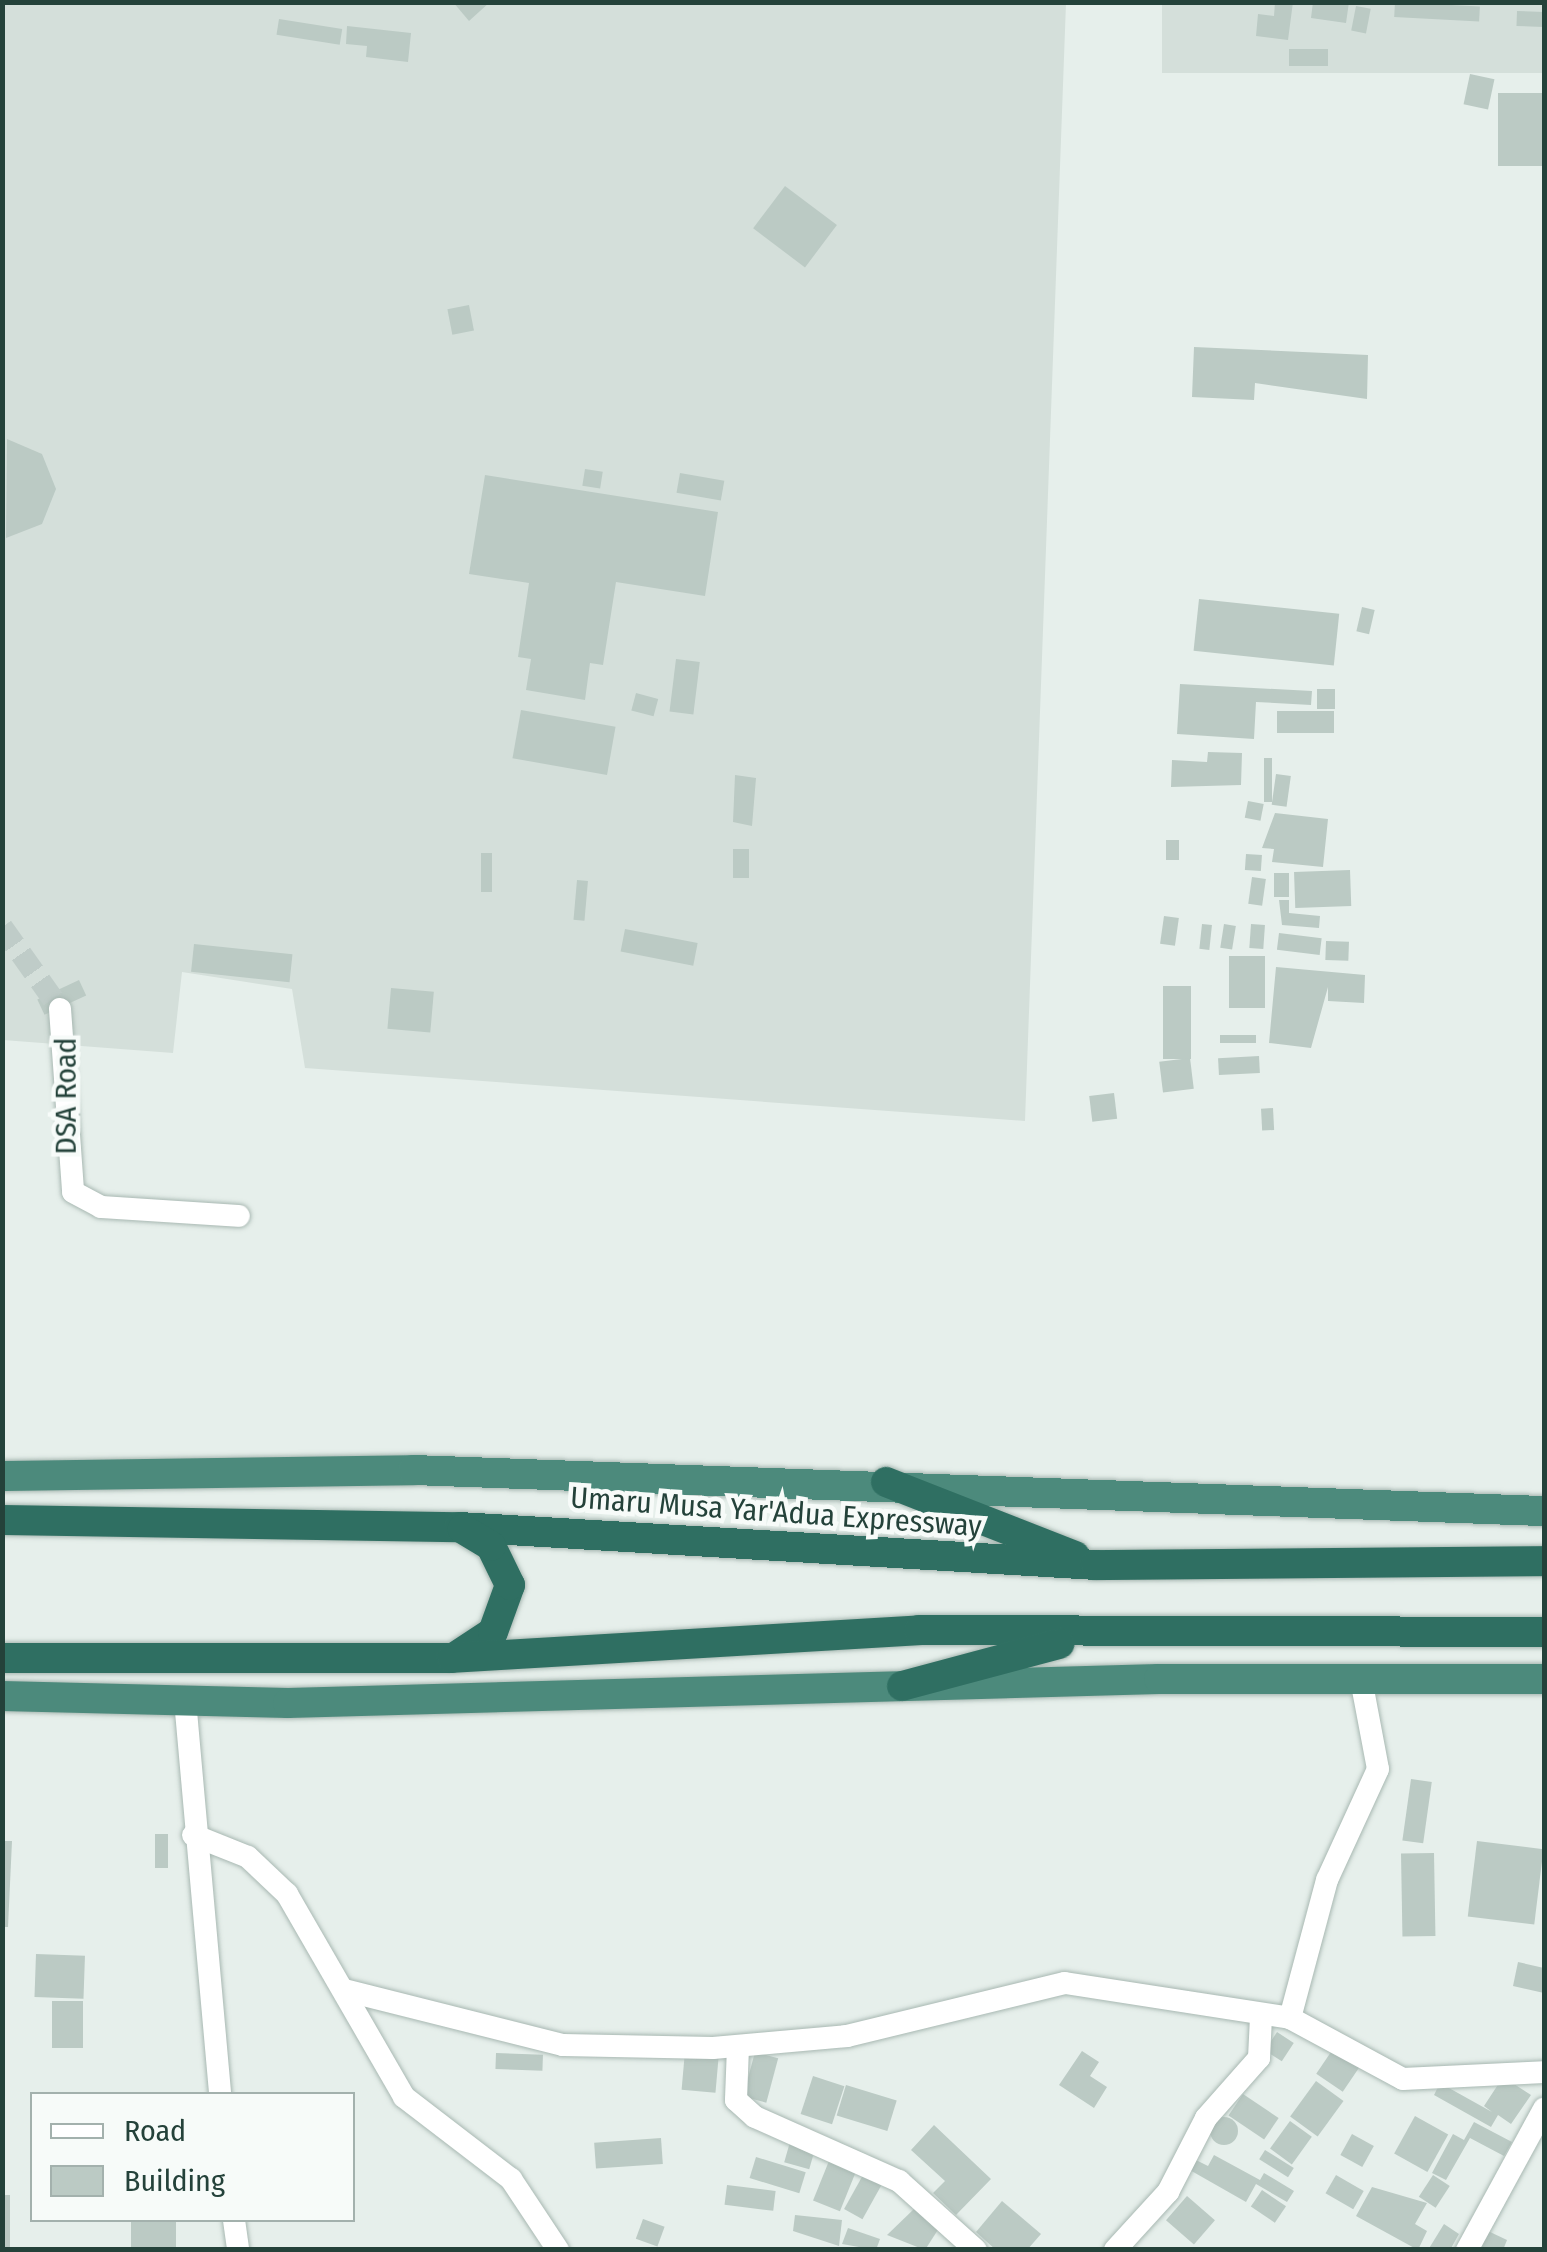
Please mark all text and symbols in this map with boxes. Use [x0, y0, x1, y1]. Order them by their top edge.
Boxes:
street label: DSA Road [48, 1037, 84, 1155]
street label: Umaru Musa Yar'Adua Expressway [569, 1480, 983, 1544]
legend [30, 2092, 355, 2222]
text: Road [124, 2113, 186, 2149]
text: Building [124, 2163, 225, 2199]

